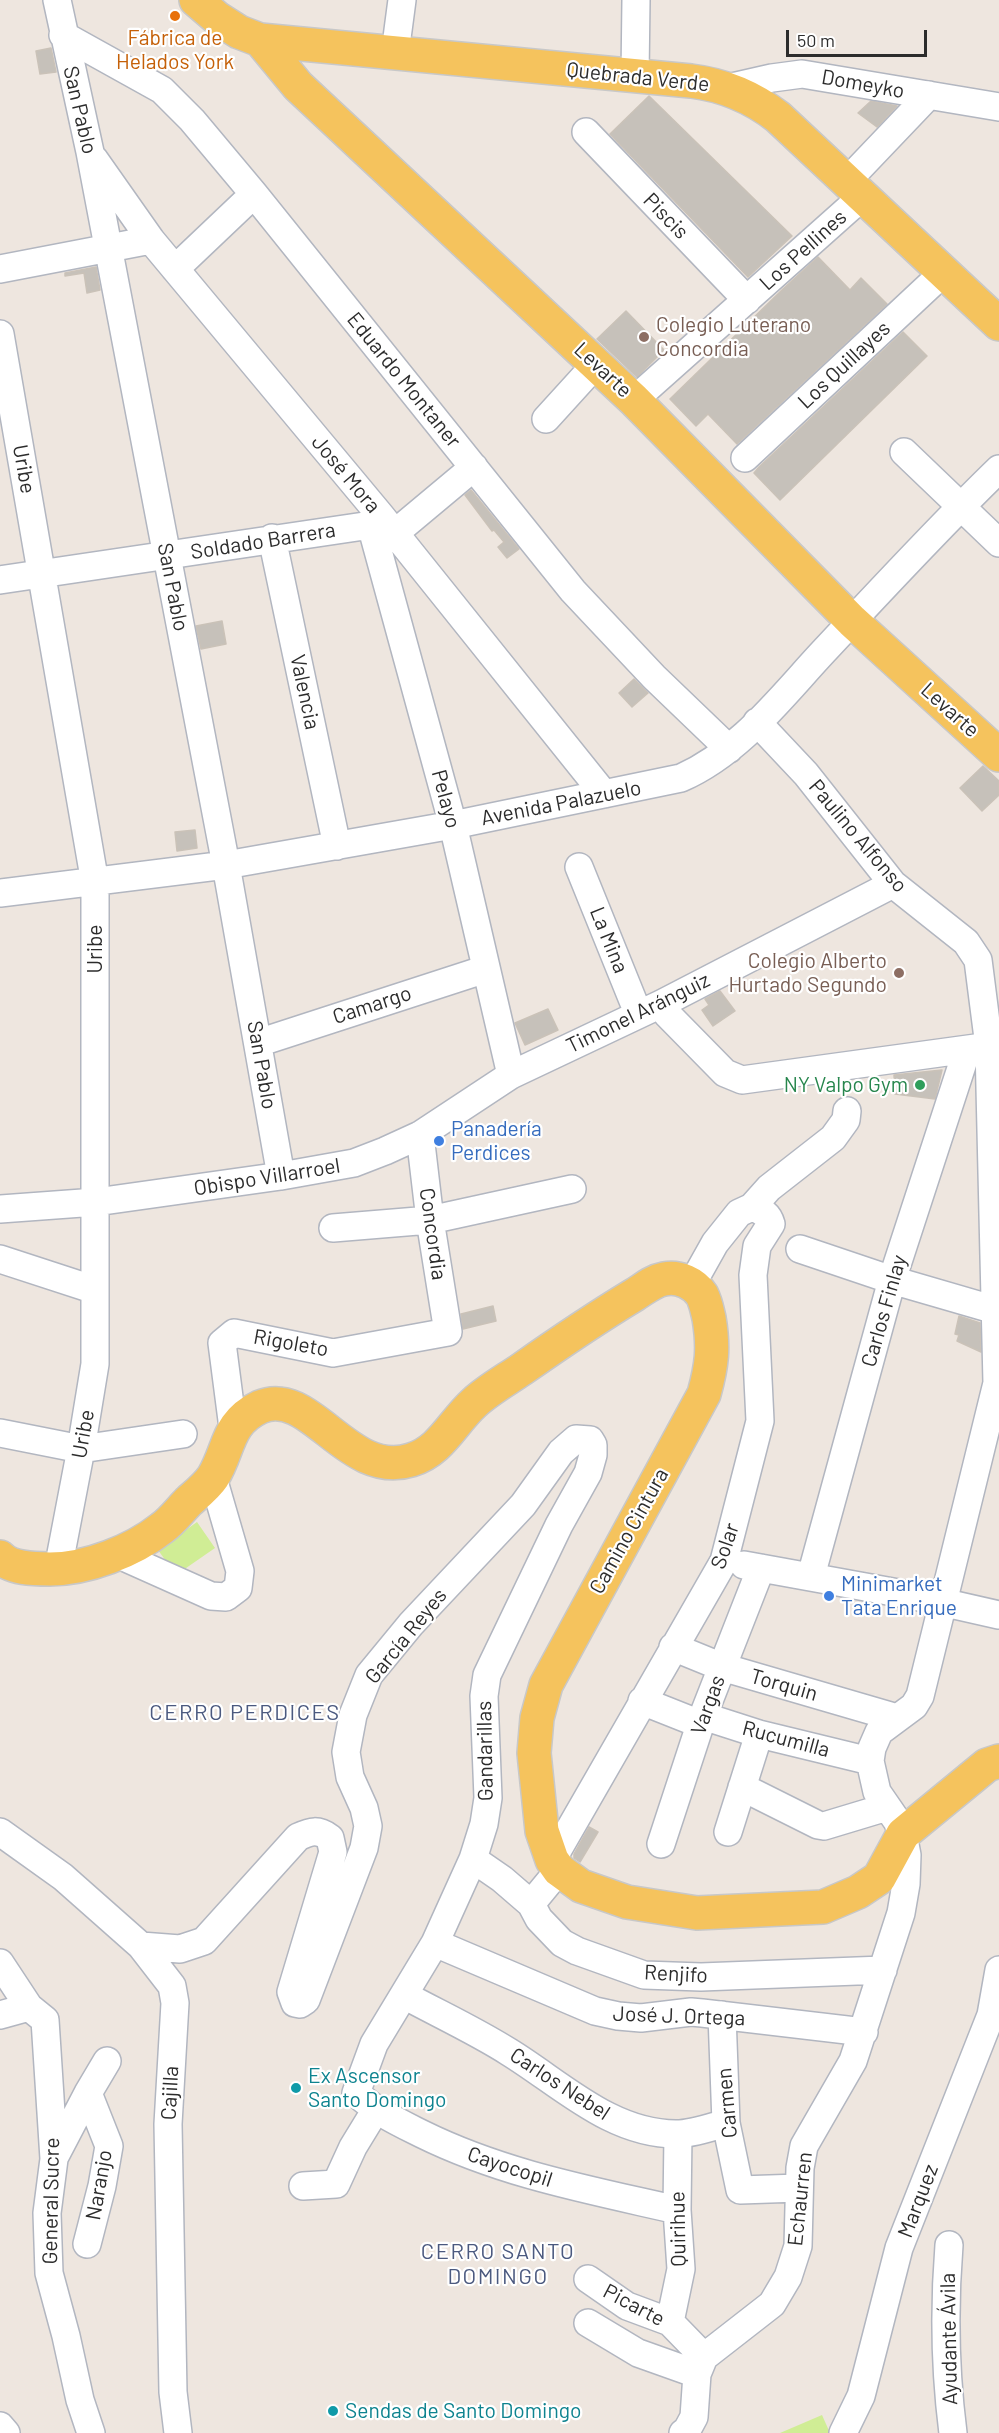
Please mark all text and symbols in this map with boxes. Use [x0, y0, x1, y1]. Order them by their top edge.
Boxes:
marker: Fábrica de Helados York [168, 9, 182, 23]
scale bar [789, 18, 930, 56]
place label: Fábrica de Helados York [116, 25, 234, 75]
text: 50 m [797, 29, 835, 51]
street label: Quebrada Verde [565, 57, 711, 97]
street label: San Pablo [58, 64, 102, 156]
street label: Domeyko [820, 64, 906, 104]
street label: Piscis [638, 188, 694, 244]
street label: Los Pellines [754, 204, 852, 296]
street label: Eduardo Montaner [342, 307, 466, 453]
place label: Colegio Luterano Concordia [656, 312, 811, 362]
street label: Los Quillayes [793, 316, 895, 414]
marker: Colegio Luterano Concordia [637, 330, 651, 344]
street label: Levarte [569, 337, 637, 403]
street label: José Mora [306, 430, 386, 518]
street label: Uribe [7, 443, 41, 495]
street label: Soldado Barrera [189, 517, 337, 565]
street label: San Pablo [152, 541, 194, 633]
street label: Valencia [285, 652, 325, 732]
street label: Levarte [916, 677, 984, 743]
street label: Pelayo [426, 767, 466, 831]
street label: Paulino Alfonso [803, 774, 913, 898]
street label: Avenida Palazuelo [479, 775, 643, 831]
street label: La Mina [584, 903, 634, 977]
street label: Uribe [82, 924, 108, 974]
place label: Colegio Alberto Hurtado Segundo [729, 948, 887, 998]
marker: Colegio Alberto Hurtado Segundo [892, 966, 906, 980]
street label: Timonel Aránguiz [562, 967, 714, 1059]
street label: Camargo [329, 980, 415, 1030]
street label: San Pablo [242, 1019, 282, 1111]
place label: NY Valpo Gym [784, 1072, 908, 1098]
marker: NY Valpo Gym [913, 1078, 927, 1092]
place label: Panadería Perdices [451, 1116, 542, 1166]
marker: Panadería Perdices [432, 1134, 446, 1148]
street label: Obispo Villarroel [192, 1153, 342, 1201]
street label: Concordia [414, 1186, 452, 1282]
street label: Carlos Finlay [856, 1252, 912, 1370]
street label: Rigoleto [252, 1324, 330, 1362]
street label: Uribe [66, 1408, 100, 1460]
street label: Camino Cintura [584, 1464, 674, 1598]
street label: Solar [705, 1520, 745, 1572]
place label: Minimarket Tata Enrique [841, 1571, 957, 1621]
street label: García Reyes [360, 1583, 452, 1689]
marker: Minimarket Tata Enrique [822, 1589, 836, 1603]
street label: Torquin [747, 1663, 821, 1707]
street label: Vargas [686, 1672, 730, 1738]
district label: CERRO PERDICES [149, 1700, 341, 1726]
street label: Gandarillas [472, 1701, 498, 1801]
street label: Rucumilla [740, 1715, 832, 1763]
street label: Renjifo [644, 1960, 708, 1988]
street label: José J. Ortega [612, 2001, 746, 2031]
street label: Carlos Nebel [505, 2042, 615, 2126]
place label: Ex Ascensor Santo Domingo [308, 2063, 446, 2113]
street label: Cajilla [156, 2065, 184, 2121]
street label: Carmen [711, 2067, 743, 2139]
marker: Ex Ascensor Santo Domingo [289, 2081, 303, 2095]
street label: General Sucre [37, 2137, 65, 2265]
street label: Cayocopil [464, 2141, 556, 2193]
street label: Naranjo [80, 2148, 118, 2222]
street label: Echaurren [783, 2151, 817, 2247]
street label: Marquez [893, 2161, 943, 2241]
street label: Quirihue [665, 2191, 691, 2267]
district label: CERRO SANTO DOMINGO [421, 2239, 575, 2290]
street label: Ayudante Ávila [935, 2273, 963, 2405]
street label: Picarte [599, 2278, 669, 2332]
place label: Sendas de Santo Domingo [345, 2398, 581, 2424]
marker: Sendas de Santo Domingo [326, 2404, 340, 2418]

